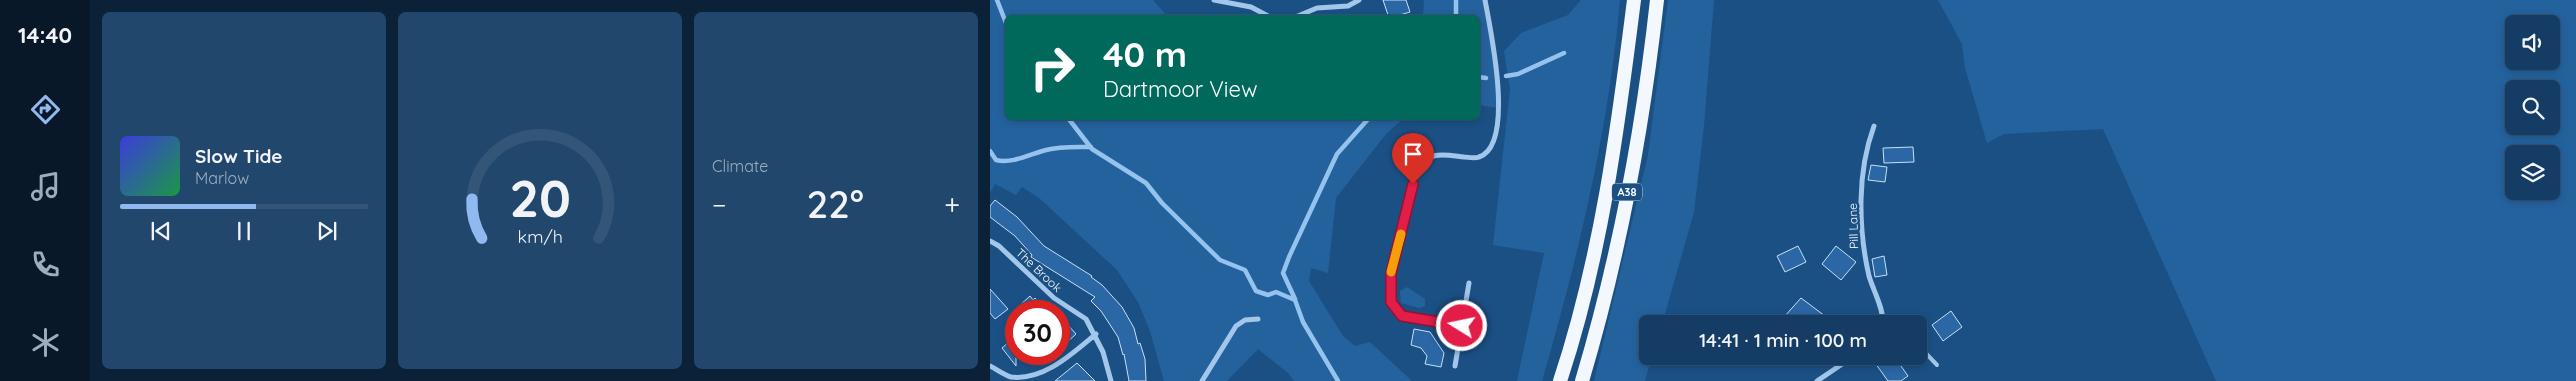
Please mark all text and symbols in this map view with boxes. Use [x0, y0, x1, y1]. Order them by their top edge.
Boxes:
map controls [2505, 15, 2560, 200]
button: sound [2505, 15, 2560, 70]
text: 14:40 [18, 21, 72, 49]
text: 40 m [1103, 32, 1187, 76]
icon: right [1020, 35, 1085, 100]
text: Dartmoor View [1103, 75, 1258, 103]
button: search [2505, 80, 2560, 135]
icon: directions [28, 92, 63, 127]
pin [1392, 133, 1434, 184]
icon: arrive [1399, 140, 1427, 168]
text: Slow Tide [195, 144, 283, 168]
button: layers [2505, 145, 2560, 200]
text: Climate [712, 156, 768, 176]
text: 20 [509, 165, 571, 230]
text: Marlow [195, 168, 249, 188]
icon: music [28, 169, 63, 204]
text: 22° [807, 180, 864, 228]
road number: A38 [1612, 183, 1642, 200]
text: − [712, 187, 727, 222]
text: + [944, 187, 960, 222]
street label: Pill Lane [1845, 203, 1861, 249]
icon: previous [147, 217, 175, 245]
icon: pause [230, 217, 258, 245]
icon: next [313, 217, 341, 245]
text: km/h [517, 225, 563, 247]
street label: The Brook [1013, 245, 1065, 295]
icon: phone [28, 247, 63, 282]
position arrow [1435, 299, 1487, 351]
speed limit sign: 30 [1005, 300, 1070, 365]
icon: climate [28, 325, 63, 360]
text: 14:41 · 1 min · 100 m [1699, 328, 1867, 352]

